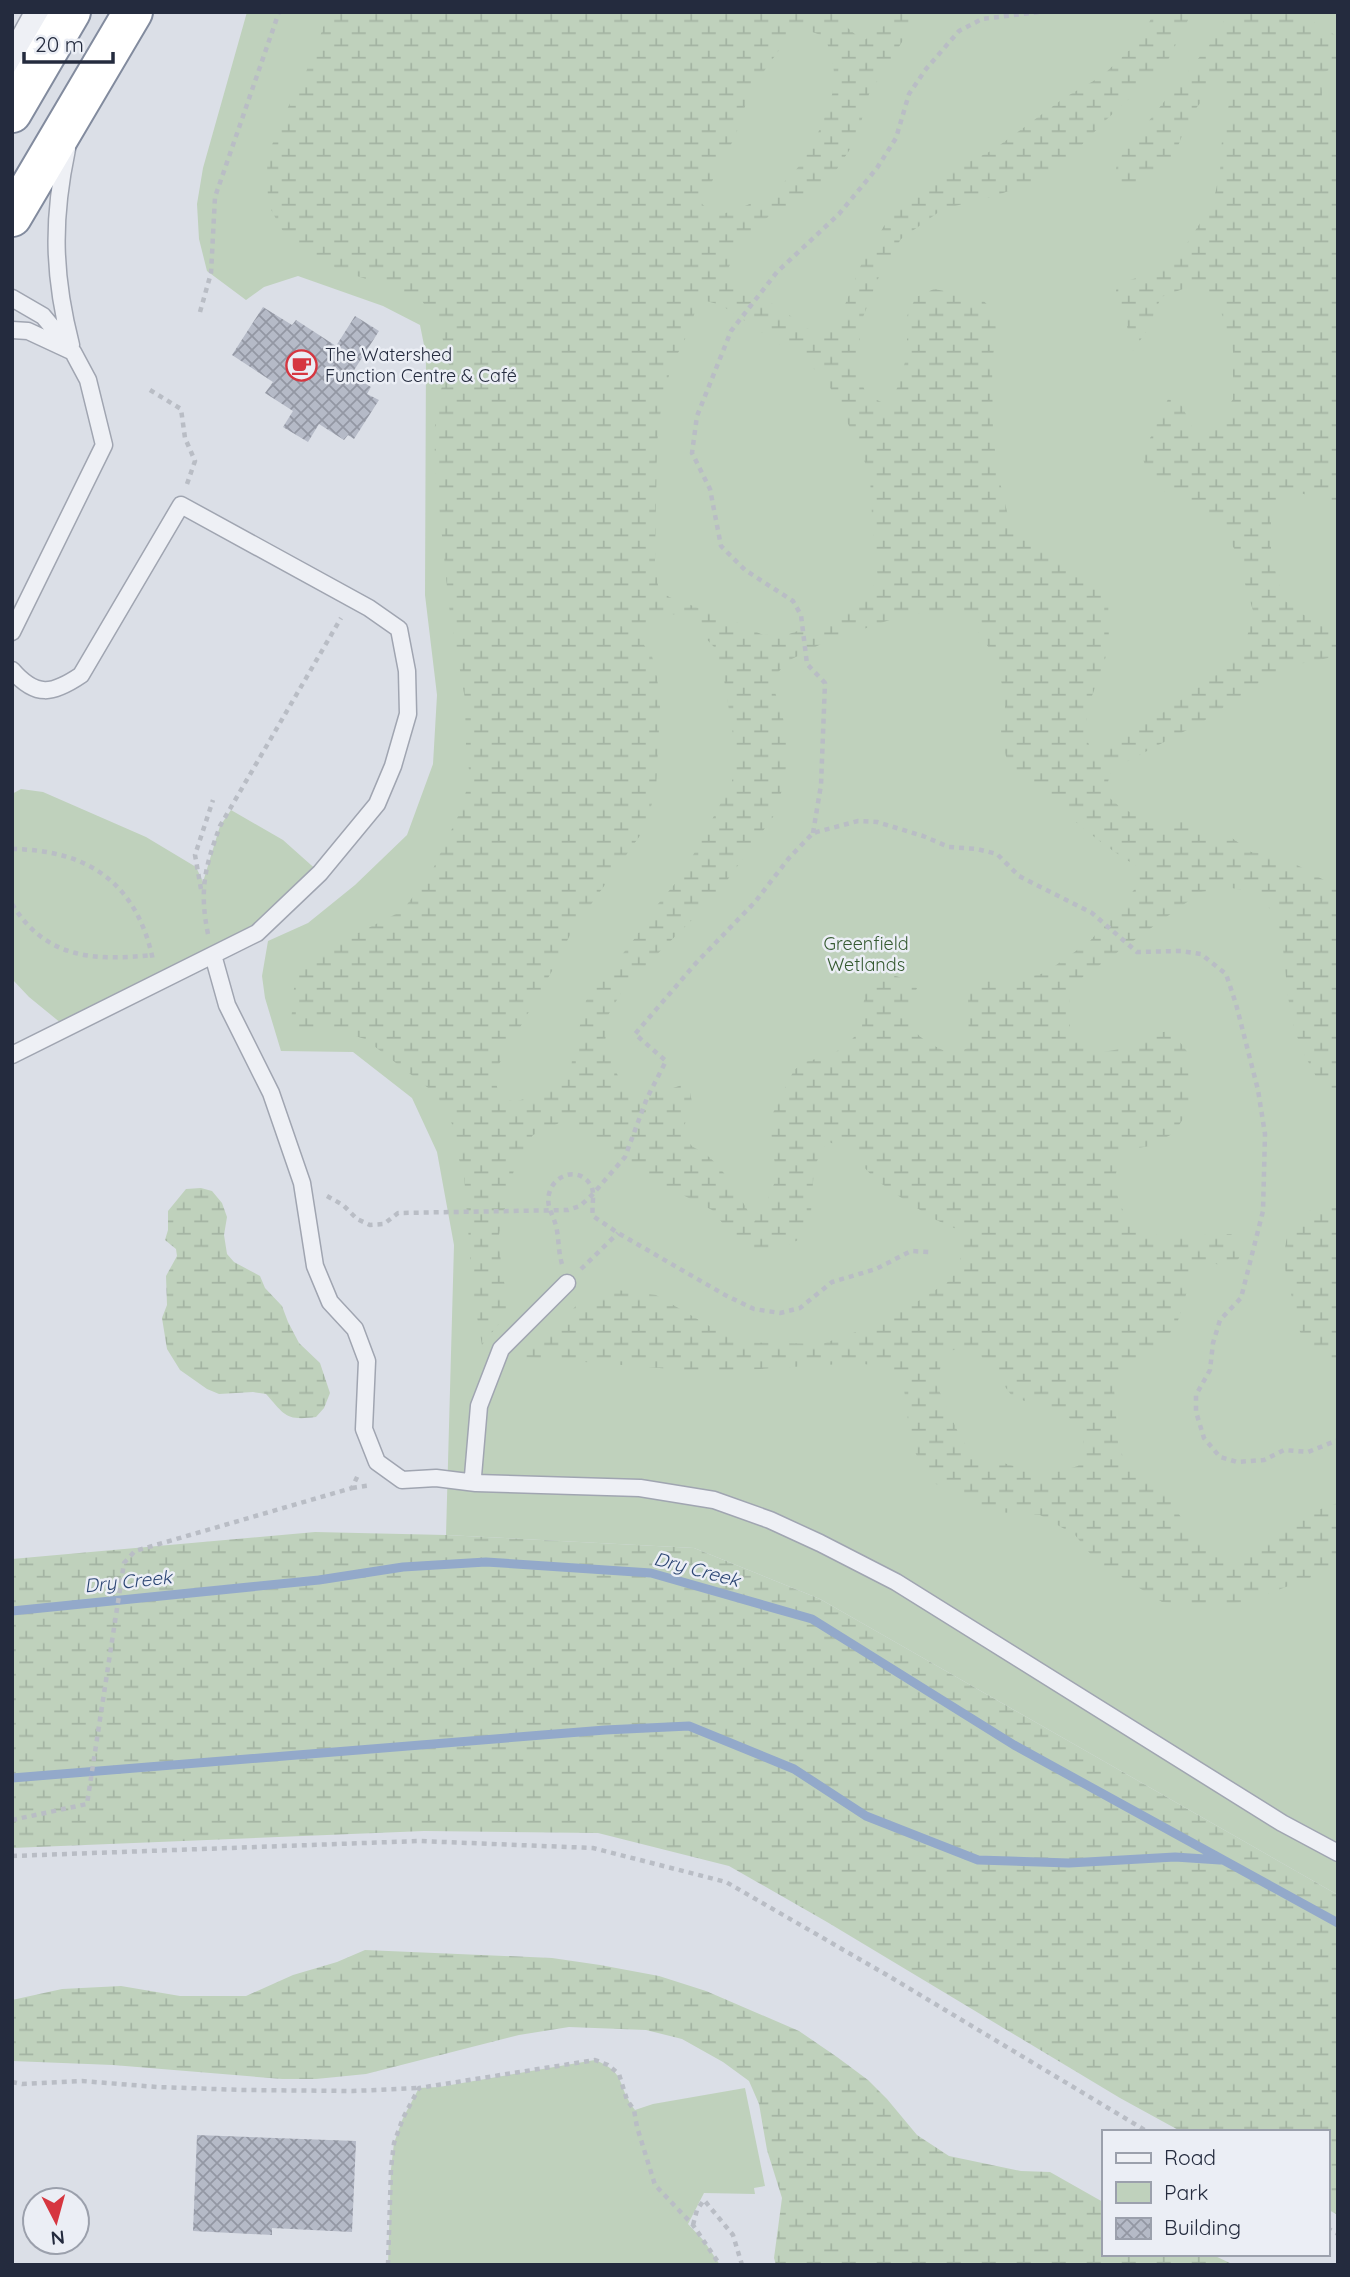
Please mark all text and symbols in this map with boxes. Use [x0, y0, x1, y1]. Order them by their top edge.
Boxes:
scale bar [24, 21, 114, 65]
text: 20 m [35, 31, 84, 57]
place label: The Watershed Function Centre & Café [325, 343, 517, 387]
cafe icon: The Watershed Function Centre & Café [285, 348, 319, 382]
park label: Greenfield Wetlands [823, 932, 909, 976]
water label: Dry Creek [651, 1546, 744, 1592]
water label: Dry Creek [83, 1564, 175, 1598]
legend [1102, 2130, 1329, 2256]
text: Road [1164, 2144, 1216, 2170]
text: Park [1164, 2179, 1208, 2205]
north arrow [21, 2186, 91, 2256]
text: Building [1164, 2214, 1241, 2240]
text: N [50, 2225, 66, 2251]

